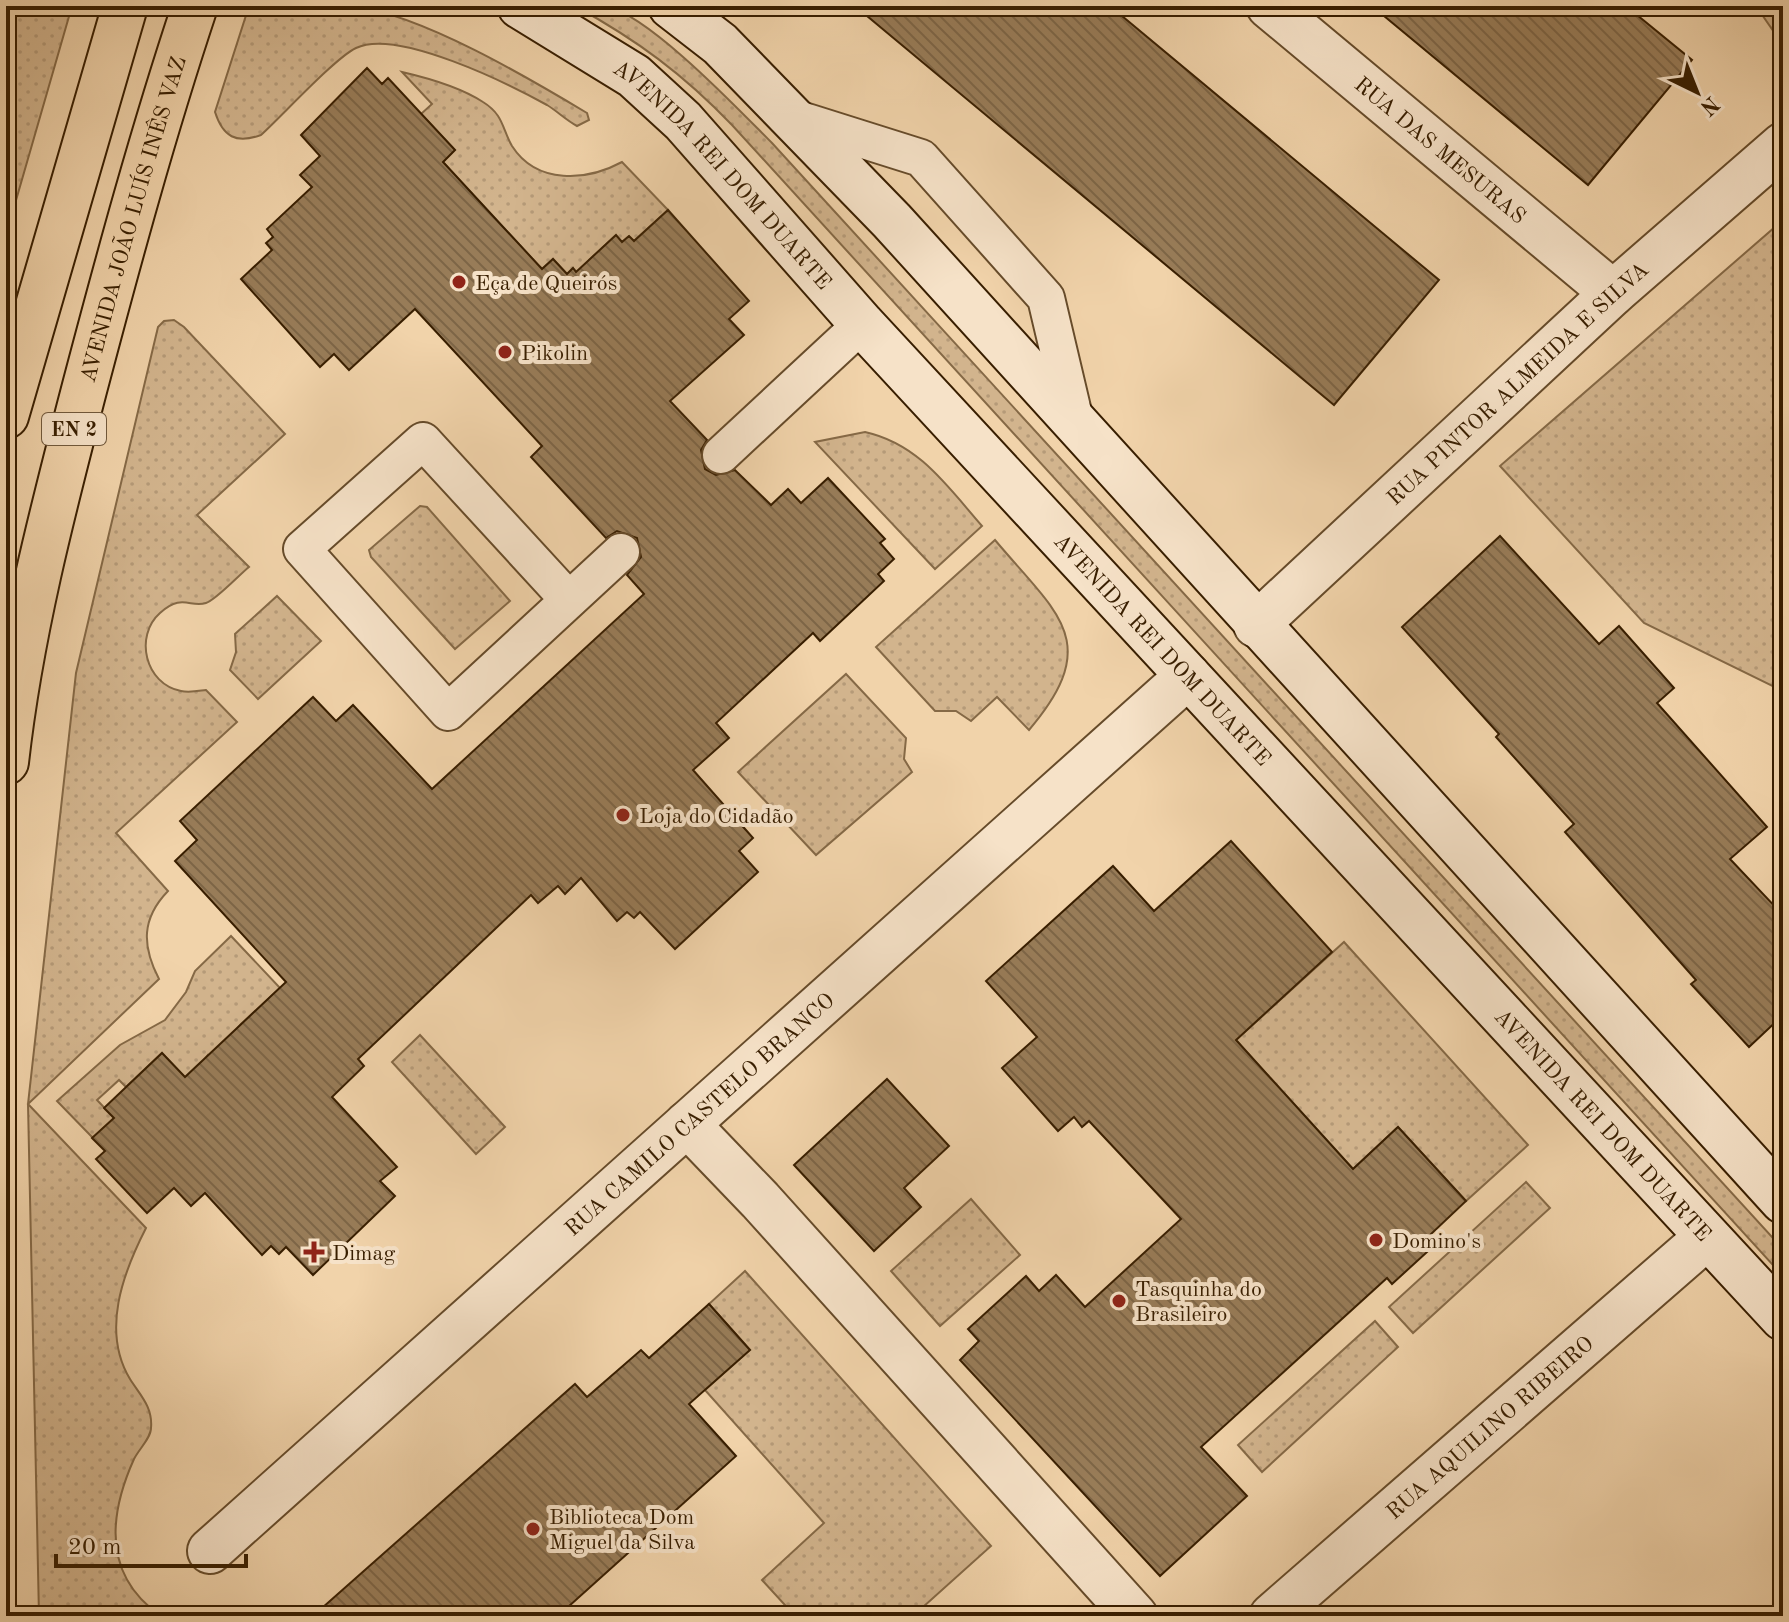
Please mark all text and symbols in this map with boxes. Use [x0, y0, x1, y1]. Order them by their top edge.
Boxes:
north arrow [1657, 52, 1737, 132]
street label: AVENIDA JOÃO LUÍS INÊS VAZ [78, 54, 191, 385]
street label: AVENIDA REI DOM DUARTE [609, 57, 835, 294]
street label: RUA DAS MESURAS [1350, 74, 1530, 229]
text: N [1695, 91, 1723, 119]
street label: RUA PINTOR ALMEIDA E SILVA [1383, 258, 1653, 510]
marker: Eça de Queirós [450, 273, 468, 291]
place label: Eça de Queirós [475, 273, 617, 295]
marker: Pikolin [496, 343, 514, 361]
place label: Pikolin [521, 343, 588, 365]
road number: EN 2 [42, 413, 106, 445]
street label: AVENIDA REI DOM DUARTE [1049, 530, 1274, 771]
marker: Loja do Cidadão [614, 806, 632, 824]
place label: Loja do Cidadão [639, 806, 794, 828]
street label: RUA CAMILO CASTELO BRANCO [561, 989, 839, 1241]
street label: AVENIDA REI DOM DUARTE [1490, 1005, 1715, 1246]
marker: Domino's [1367, 1231, 1385, 1249]
place label: Domino's [1392, 1231, 1481, 1253]
marker: Dimag [303, 1241, 325, 1263]
place label: Dimag [332, 1243, 395, 1265]
place label: Tasquinha do Brasileiro [1135, 1279, 1262, 1326]
marker: Tasquinha do Brasileiro [1110, 1292, 1128, 1310]
street label: RUA AQUILINO RIBEIRO [1383, 1332, 1598, 1524]
place label: Biblioteca Dom Miguel da Silva [549, 1507, 695, 1554]
scale bar [56, 1518, 246, 1568]
marker: Biblioteca Dom Miguel da Silva [524, 1520, 542, 1538]
text: 20 m [68, 1536, 122, 1560]

